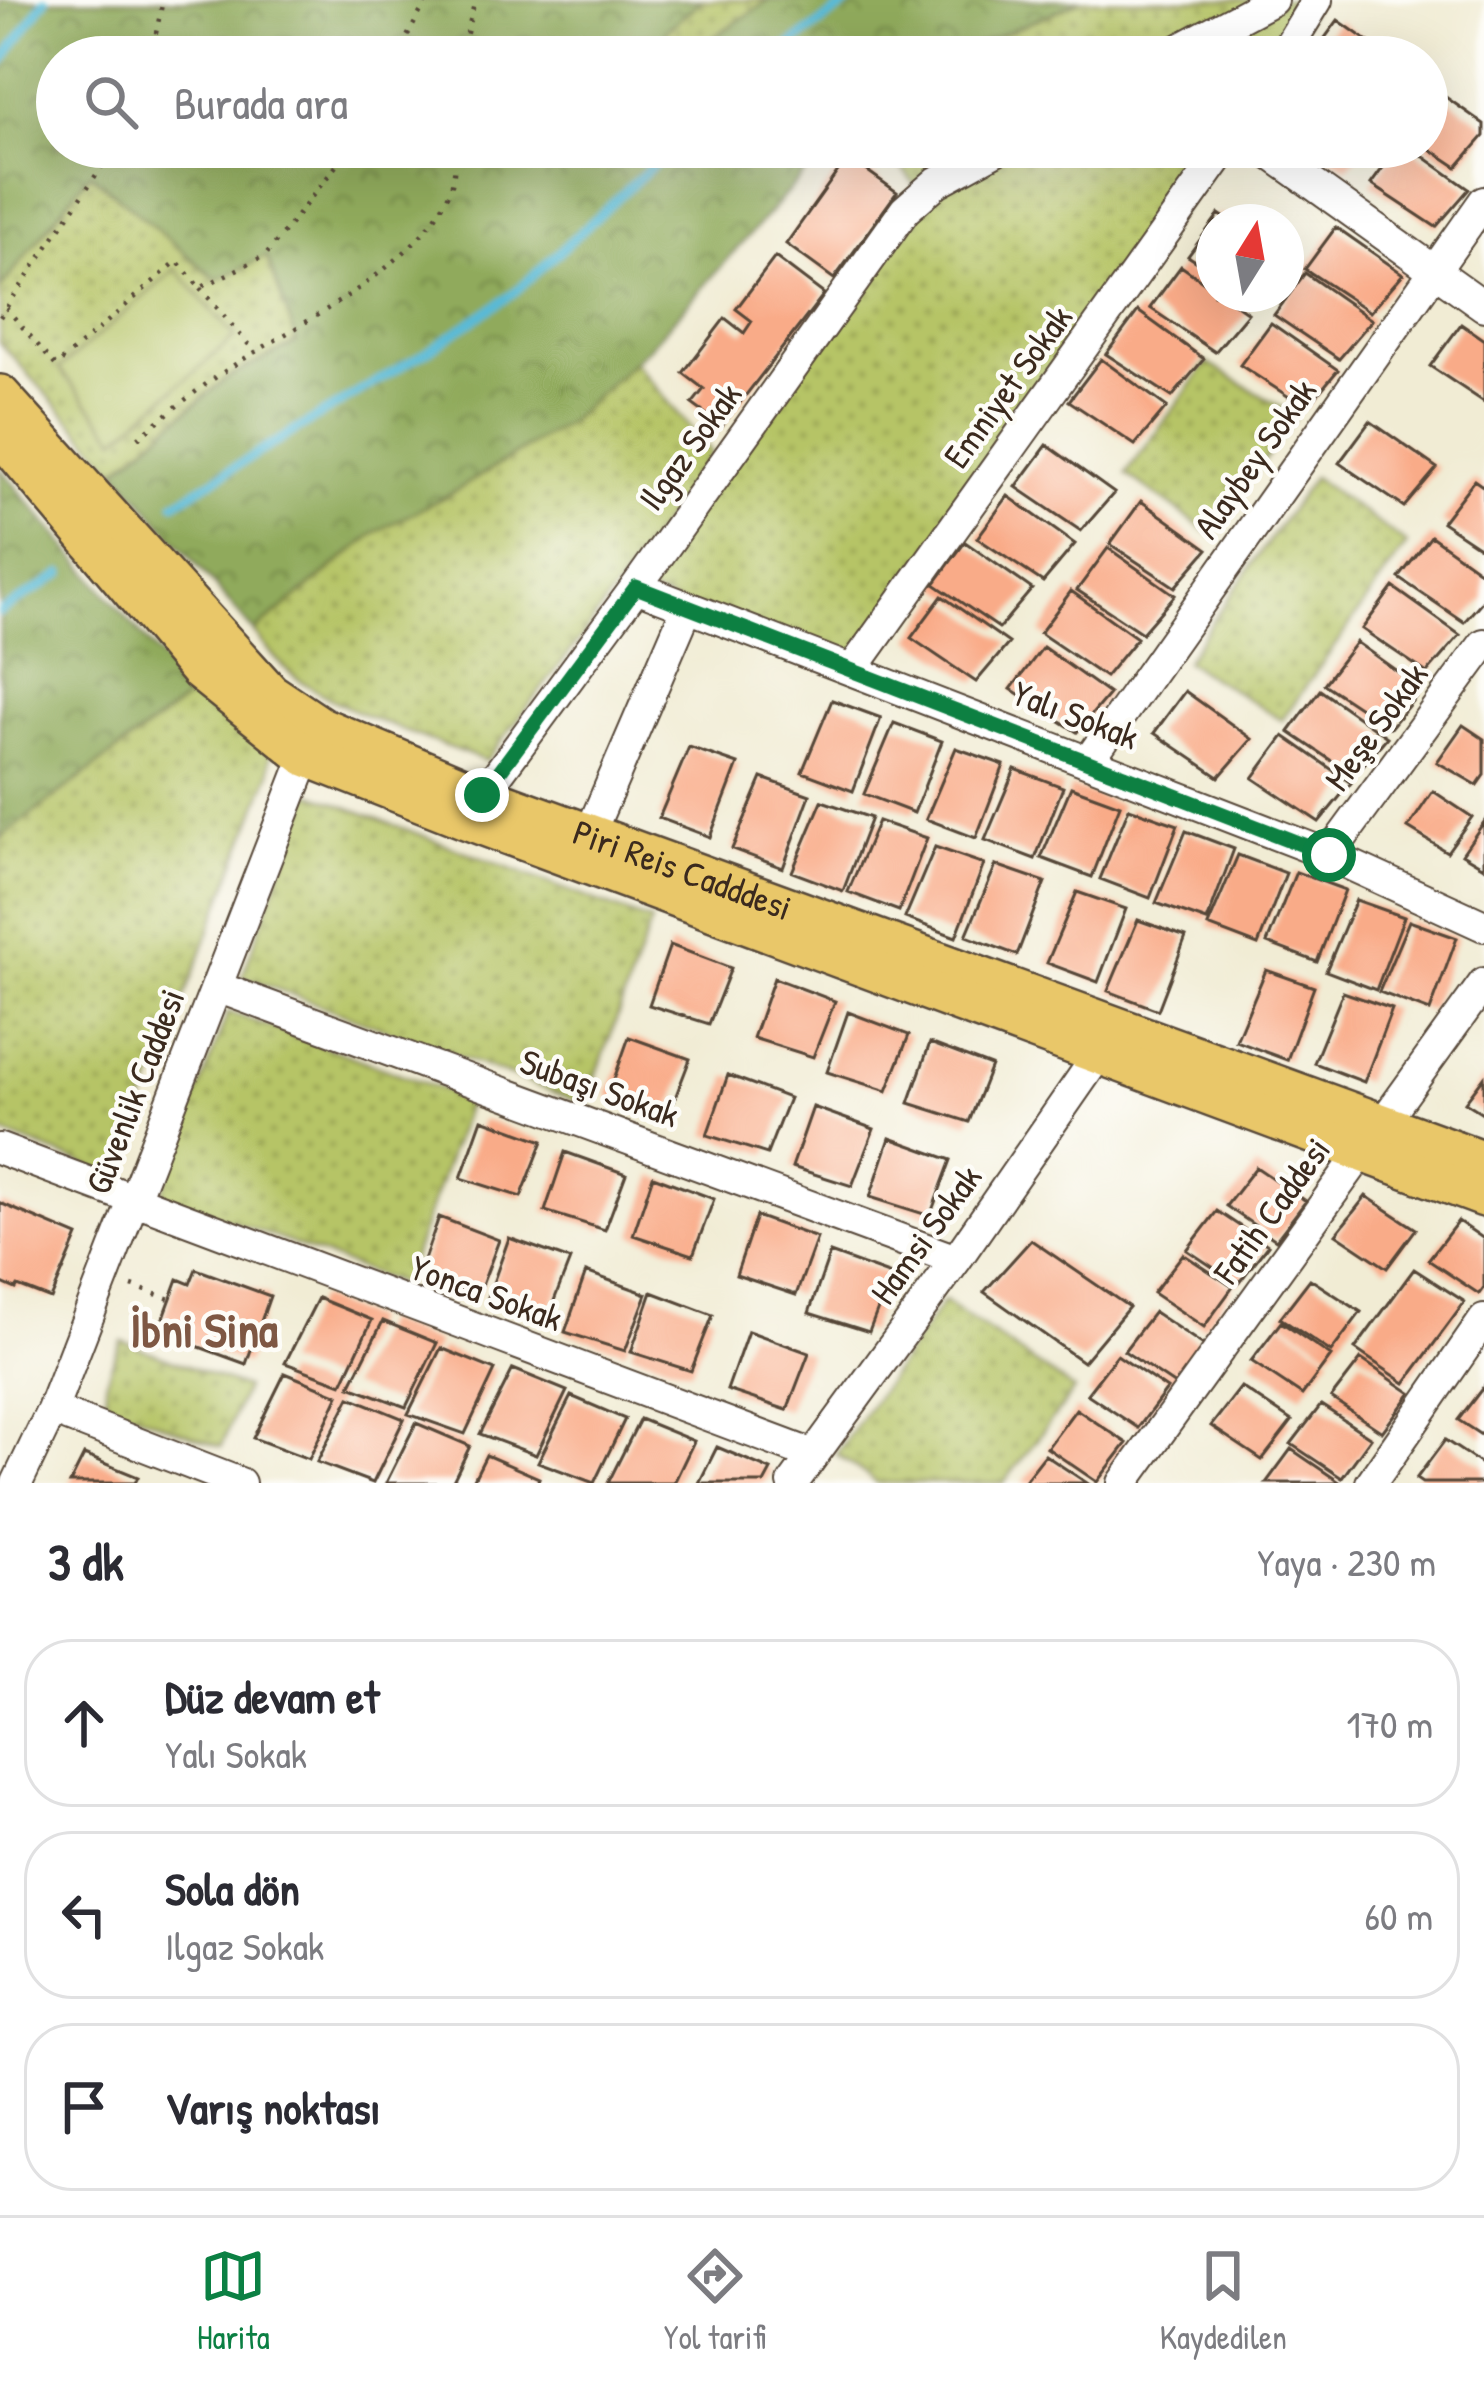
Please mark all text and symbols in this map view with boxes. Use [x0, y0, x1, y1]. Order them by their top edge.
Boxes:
search box [36, 36, 1448, 168]
icon: search [78, 69, 144, 135]
text: Burada ara [174, 72, 348, 133]
north arrow [1196, 204, 1304, 312]
street label: Emniyet Sokak [931, 295, 1083, 477]
street label: Alaybey Sokak [1181, 368, 1327, 547]
street label: Ilgaz Sokak [626, 372, 752, 520]
street label: Meşe Sokak [1312, 652, 1438, 800]
street label: Yalı Sokak [1006, 668, 1146, 760]
route end [455, 768, 509, 822]
street label: Piri Reis Cadddesi [567, 806, 799, 931]
route start [1302, 828, 1356, 882]
street label: Güvenlik Caddesi [72, 982, 196, 1200]
street label: Subaşı Sokak [514, 1036, 686, 1138]
street label: Fatih Caddesi [1201, 1127, 1341, 1294]
street label: Hamsi Sokak [858, 1155, 992, 1313]
street label: Yonca Sokak [404, 1242, 570, 1342]
district label: İbni Sina [130, 1297, 278, 1362]
text: 3 dk [48, 1527, 124, 1596]
text: Yaya · 230 m [1257, 1535, 1436, 1588]
text: Düz devam et [165, 1666, 379, 1727]
icon: ahead [51, 1690, 117, 1756]
text: 170 m [1347, 1697, 1433, 1750]
text: Yalı Sokak [165, 1727, 307, 1780]
text: Sola dön [165, 1858, 300, 1919]
icon: left [51, 1882, 117, 1948]
text: 60 m [1364, 1889, 1433, 1942]
text: Ilgaz Sokak [165, 1919, 324, 1972]
icon: arrive [51, 2074, 117, 2140]
text: Varış noktası [165, 2077, 381, 2138]
tab: Harita [197, 2243, 270, 2359]
tab: Yol tarifi [664, 2243, 766, 2359]
tab: Kaydedilen [1160, 2243, 1287, 2359]

